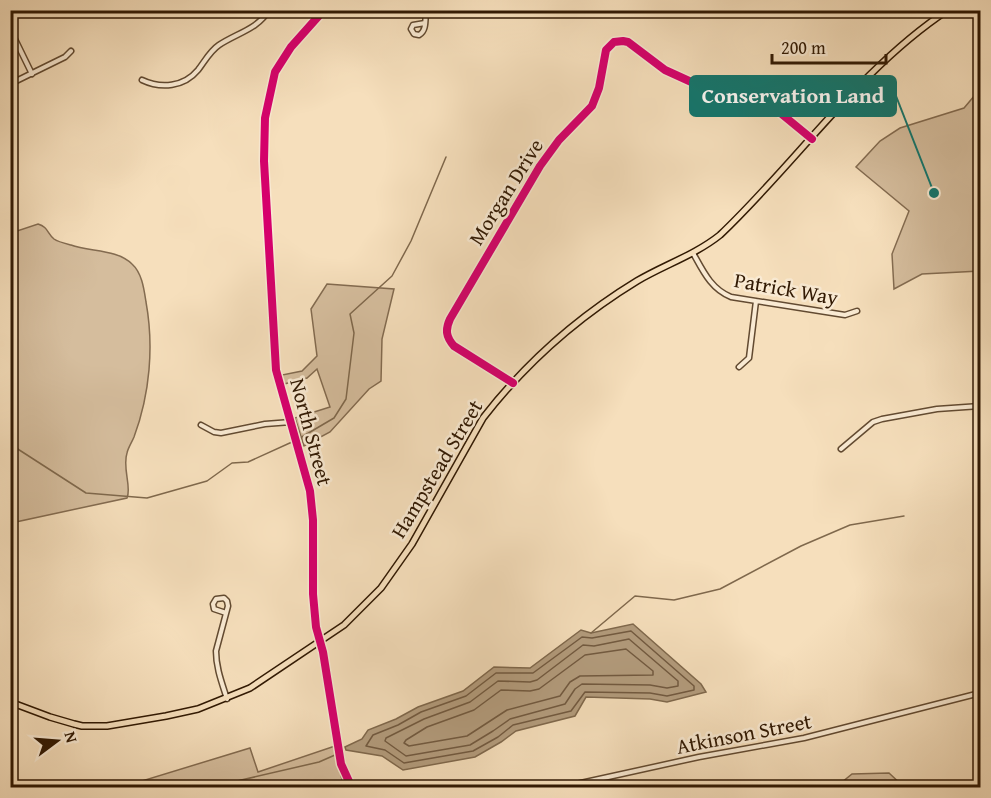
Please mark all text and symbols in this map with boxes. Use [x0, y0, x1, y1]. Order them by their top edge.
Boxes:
scale bar [772, 27, 886, 65]
text: 200 m [781, 34, 826, 61]
callout: Conservation Land [690, 76, 896, 116]
text: Conservation Land [702, 79, 885, 111]
street label: Morgan Drive [461, 132, 551, 251]
street label: Patrick Way [732, 264, 841, 313]
street label: North Street [282, 375, 341, 490]
street label: Hampstead Street [383, 393, 491, 544]
street label: Atkinson Street [674, 705, 815, 762]
north arrow [27, 711, 87, 771]
text: N [58, 728, 85, 746]

